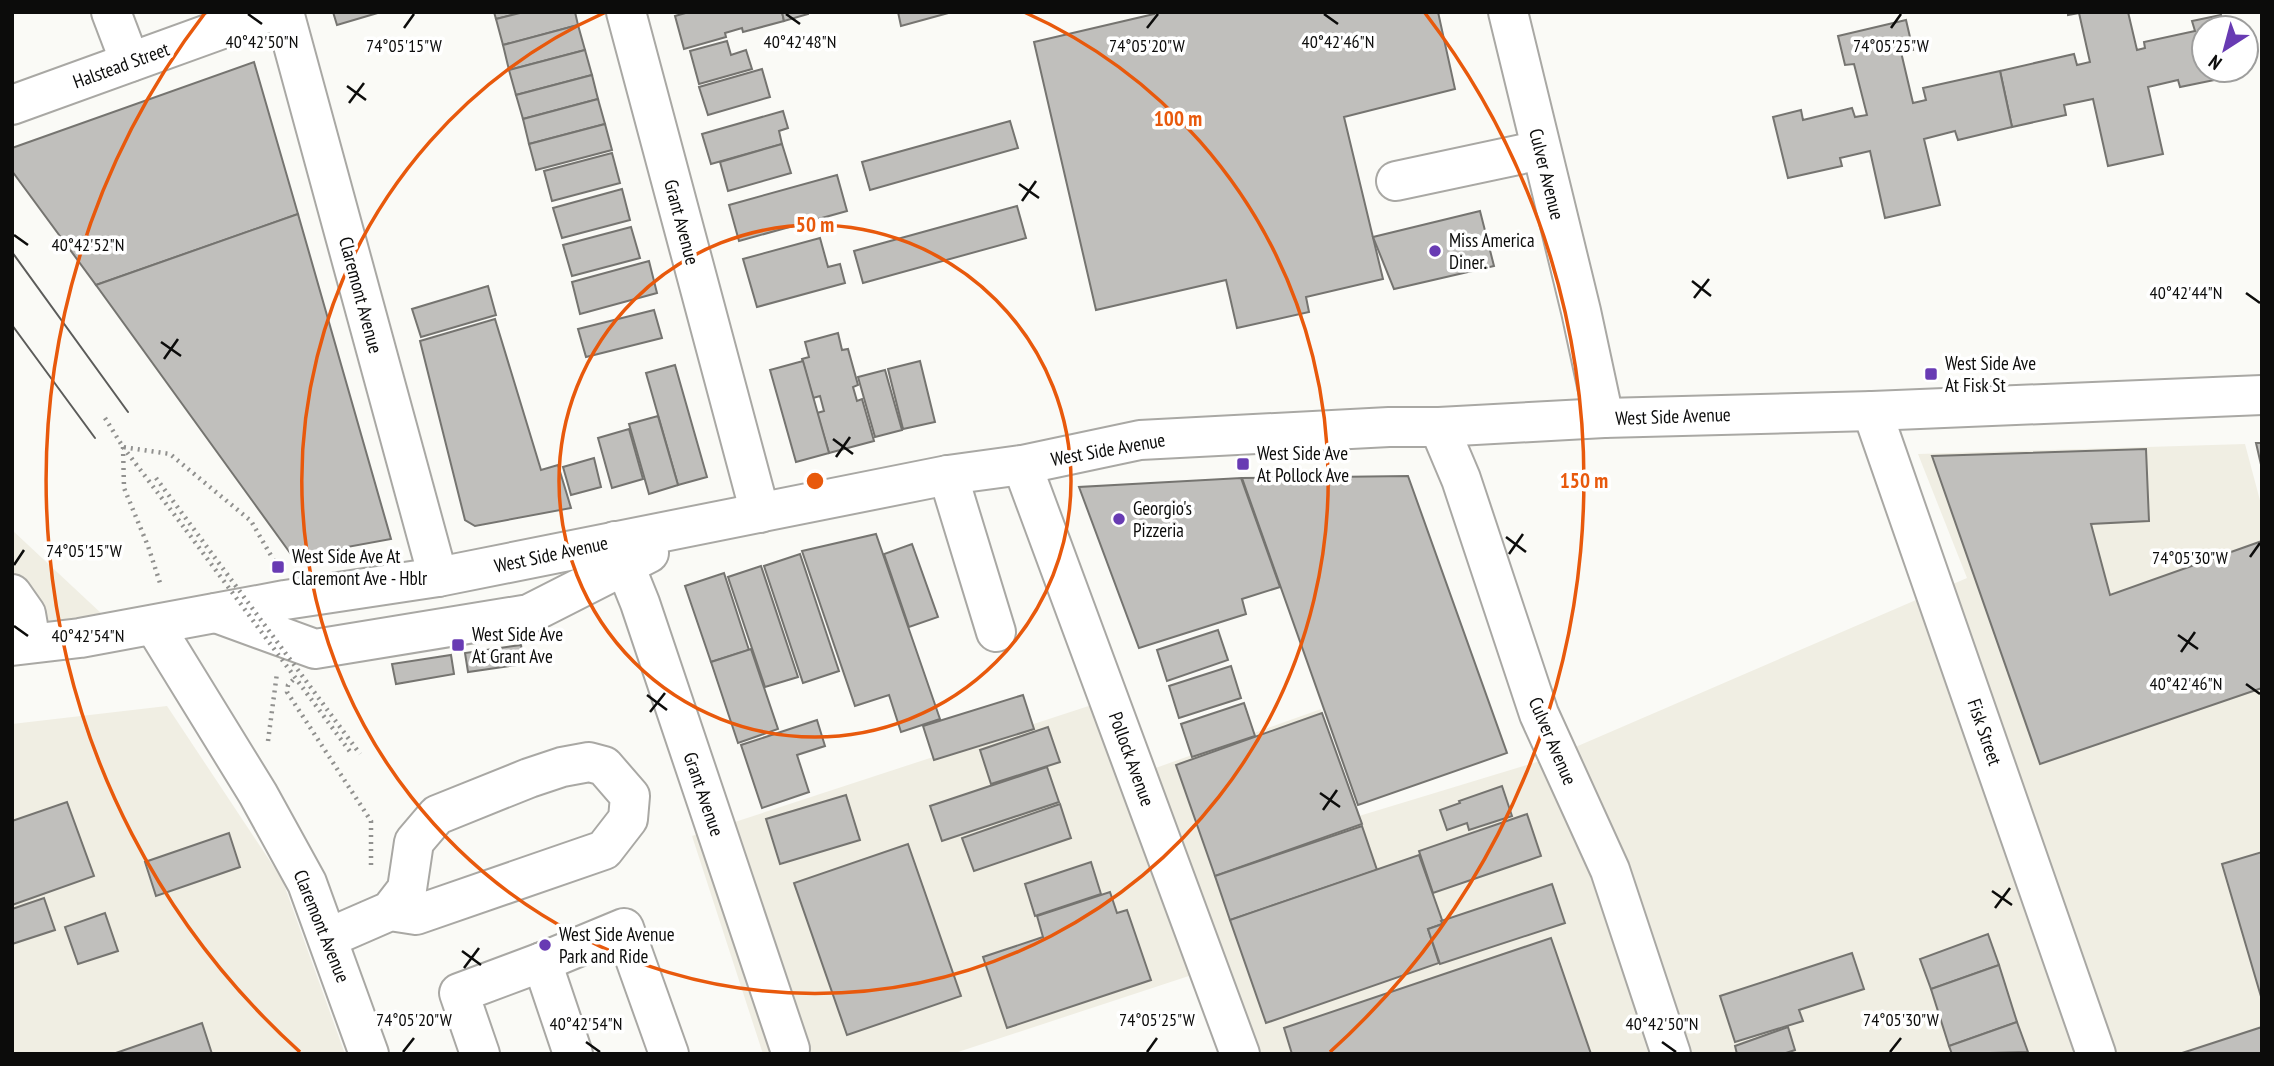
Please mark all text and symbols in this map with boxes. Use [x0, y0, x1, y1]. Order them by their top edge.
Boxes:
north arrow [2190, 14, 2260, 84]
text: 40°42'50"N [226, 30, 298, 53]
text: 40°42'48"N [764, 30, 836, 53]
text: 40°42'46"N [1302, 30, 1374, 53]
text: 74°05'15"W [366, 34, 442, 57]
text: 74°05'20"W [1109, 34, 1185, 57]
text: 74°05'25"W [1853, 34, 1929, 57]
street label: Halstead Street [70, 36, 173, 94]
text: N [2204, 50, 2226, 75]
text: 100 m [1154, 105, 1202, 132]
street label: Culver Avenue [1524, 126, 1570, 222]
street label: Grant Avenue [659, 177, 705, 267]
text: 50 m [796, 211, 834, 238]
place label: Miss America Diner. [1449, 228, 1534, 274]
text: 40°42'52"N [52, 233, 124, 256]
street label: Claremont Avenue [334, 234, 388, 356]
marker: Miss America Diner. [1427, 243, 1443, 259]
text: 40°42'44"N [2150, 281, 2222, 304]
place label: West Side Ave At Fisk St [1945, 351, 2036, 397]
marker: West Side Ave At Fisk St [1923, 366, 1939, 382]
street label: West Side Avenue [1615, 402, 1731, 430]
street label: West Side Avenue [1049, 427, 1167, 471]
place label: West Side Ave At Pollock Ave [1257, 441, 1349, 487]
marker: West Side Ave At Pollock Ave [1235, 456, 1251, 472]
text: 150 m [1560, 467, 1608, 494]
centre of rings [803, 469, 827, 493]
place label: Georgio's Pizzeria [1133, 496, 1192, 542]
marker: Georgio's Pizzeria [1111, 511, 1127, 527]
street label: West Side Avenue [492, 530, 610, 578]
text: 74°05'15"W [46, 539, 122, 562]
place label: West Side Ave At Claremont Ave - Hblr [292, 544, 428, 590]
text: 74°05'30"W [2152, 546, 2228, 569]
marker: West Side Ave At Claremont Ave - Hblr [270, 559, 286, 575]
place label: West Side Ave At Grant Ave [472, 622, 563, 668]
text: 40°42'54"N [52, 624, 124, 647]
marker: West Side Ave At Grant Ave [450, 637, 466, 653]
text: 40°42'46"N [2150, 672, 2222, 695]
street label: Culver Avenue [1524, 693, 1582, 789]
street label: Fisk Street [1962, 696, 2008, 769]
street label: Pollock Avenue [1104, 709, 1160, 810]
street label: Grant Avenue [678, 749, 730, 839]
street label: Claremont Avenue [288, 866, 356, 986]
place label: West Side Avenue Park and Ride [559, 922, 675, 968]
marker: West Side Avenue Park and Ride [537, 937, 553, 953]
text: 74°05'20"W [376, 1008, 452, 1031]
text: 74°05'25"W [1119, 1008, 1195, 1031]
text: 74°05'30"W [1863, 1008, 1939, 1031]
text: 40°42'54"N [550, 1012, 622, 1035]
text: 40°42'50"N [1626, 1012, 1698, 1035]

